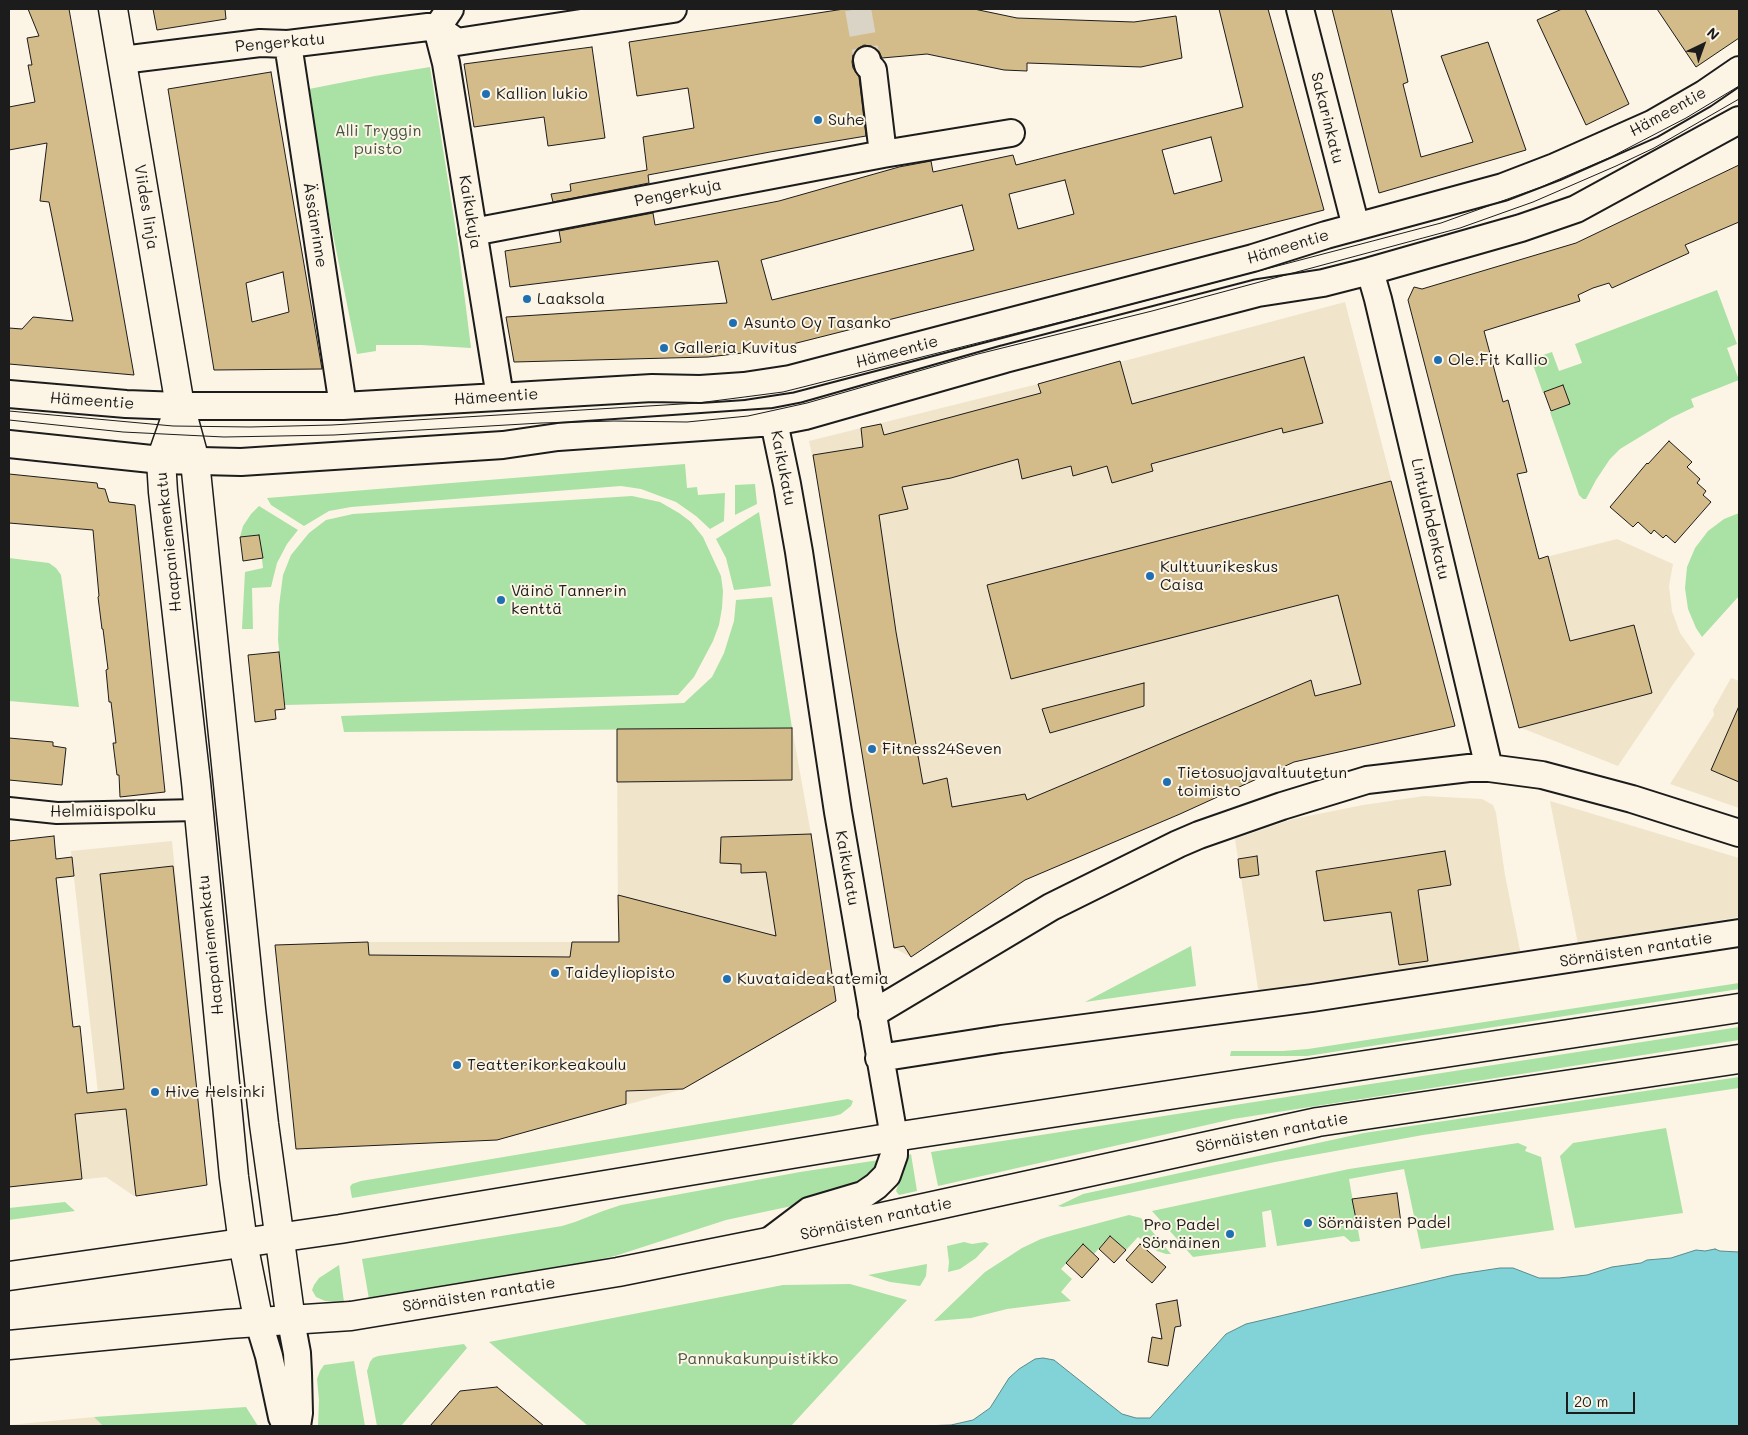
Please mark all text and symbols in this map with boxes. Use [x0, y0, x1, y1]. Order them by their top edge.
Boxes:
north arrow [1678, 20, 1728, 70]
text: N [1703, 23, 1724, 44]
street label: Pengerkatu [234, 30, 326, 56]
street label: Sakarinkatu [1306, 70, 1348, 166]
street label: Hämeentie [1626, 83, 1710, 141]
place label: Kallion lukio [496, 84, 588, 104]
marker: Kallion lukio [480, 88, 492, 100]
place label: Suhe [828, 110, 865, 130]
marker: Suhe [812, 114, 824, 126]
park label: Alli Tryggin puisto [335, 121, 421, 159]
street label: Viides linja [130, 163, 162, 251]
street label: Kaikukuja [455, 174, 485, 250]
street label: Pengerkuja [633, 175, 723, 211]
street label: Ässänrinne [299, 181, 331, 269]
street label: Hämeentie [1245, 225, 1331, 269]
place label: Laaksola [537, 289, 605, 309]
marker: Laaksola [521, 293, 533, 305]
place label: Asunto Oy Tasanko [743, 313, 891, 333]
marker: Asunto Oy Tasanko [727, 317, 739, 329]
street label: Hämeentie [854, 332, 940, 372]
place label: Galleria Kuvitus [674, 338, 797, 358]
marker: Galleria Kuvitus [658, 342, 670, 354]
place label: Ole.Fit Kallio [1448, 350, 1547, 370]
marker: Ole.Fit Kallio [1432, 354, 1444, 366]
street label: Hämeentie [453, 384, 539, 410]
street label: Hämeentie [49, 388, 135, 414]
street label: Kaikukatu [766, 429, 800, 507]
street label: Lintulahdenkatu [1407, 456, 1453, 582]
street label: Haapaniemenkatu [152, 471, 186, 613]
place label: Kulttuurikeskus Caisa [1160, 557, 1278, 595]
marker: Kulttuurikeskus Caisa [1144, 570, 1156, 582]
place label: Väinö Tannerin kenttä [511, 581, 627, 619]
marker: Väinö Tannerin kenttä [495, 594, 507, 606]
place label: Fitness24Seven [882, 739, 1002, 759]
marker: Fitness24Seven [866, 743, 878, 755]
place label: Tietosuojavaltuutetun toimisto [1177, 763, 1347, 801]
marker: Tietosuojavaltuutetun toimisto [1161, 776, 1173, 788]
street label: Helmiäispolku [50, 800, 156, 822]
street label: Kaikukatu [831, 829, 863, 907]
street label: Haapaniemenkatu [194, 874, 228, 1016]
street label: Sörnäisten rantatie [1558, 928, 1714, 972]
place label: Taideyliopisto [565, 963, 675, 983]
marker: Taideyliopisto [549, 967, 561, 979]
place label: Kuvataideakatemia [737, 969, 889, 989]
marker: Kuvataideakatemia [721, 973, 733, 985]
place label: Teatterikorkeakoulu [467, 1055, 627, 1075]
marker: Teatterikorkeakoulu [451, 1059, 463, 1071]
place label: Hive Helsinki [165, 1082, 265, 1102]
marker: Hive Helsinki [149, 1086, 161, 1098]
street label: Sörnäisten rantatie [1194, 1109, 1350, 1157]
street label: Sörnäisten rantatie [798, 1194, 954, 1244]
place label: Sörnäisten Padel [1318, 1213, 1451, 1233]
place label: Pro Padel Sörnäinen [1142, 1215, 1220, 1253]
marker: Sörnäisten Padel [1302, 1217, 1314, 1229]
marker: Pro Padel Sörnäinen [1224, 1228, 1236, 1240]
street label: Sörnäisten rantatie [401, 1273, 557, 1317]
park label: Pannukakunpuistikko [678, 1349, 838, 1369]
scale bar [1568, 1382, 1637, 1414]
text: 20 m [1574, 1391, 1608, 1411]

